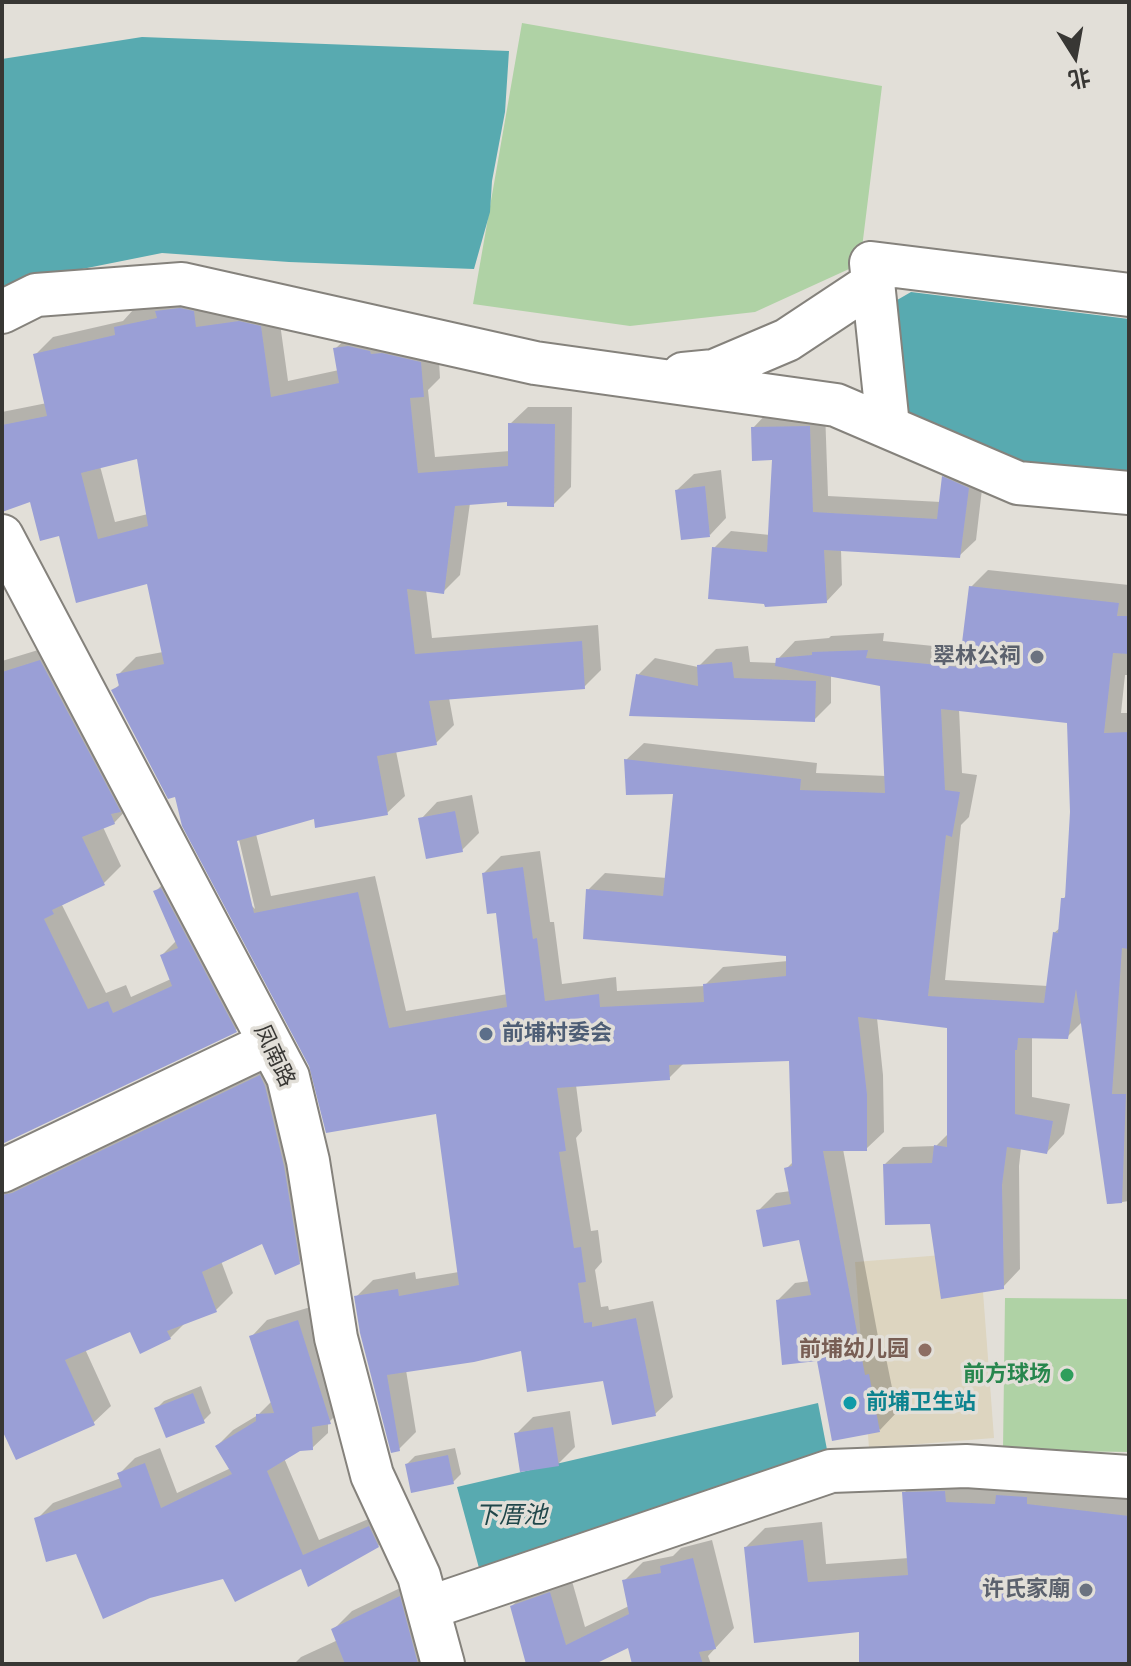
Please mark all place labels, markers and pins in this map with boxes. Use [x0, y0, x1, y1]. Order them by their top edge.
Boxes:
place label: 翠林公祠 [933, 644, 1021, 670]
marker: 翠林公祠 [1028, 648, 1046, 666]
place label: 前埔村委会 [502, 1021, 612, 1047]
marker: 前埔村委会 [477, 1025, 495, 1043]
place label: 前埔幼儿园 [799, 1337, 909, 1363]
marker: 前埔幼儿园 [916, 1341, 934, 1359]
place label: 前方球场 [963, 1362, 1051, 1388]
marker: 前方球场 [1058, 1366, 1076, 1384]
place label: 前埔卫生站 [866, 1390, 976, 1416]
marker: 前埔卫生站 [841, 1394, 859, 1412]
place label: 许氏家廟 [982, 1577, 1070, 1603]
marker: 许氏家廟 [1077, 1581, 1095, 1599]

